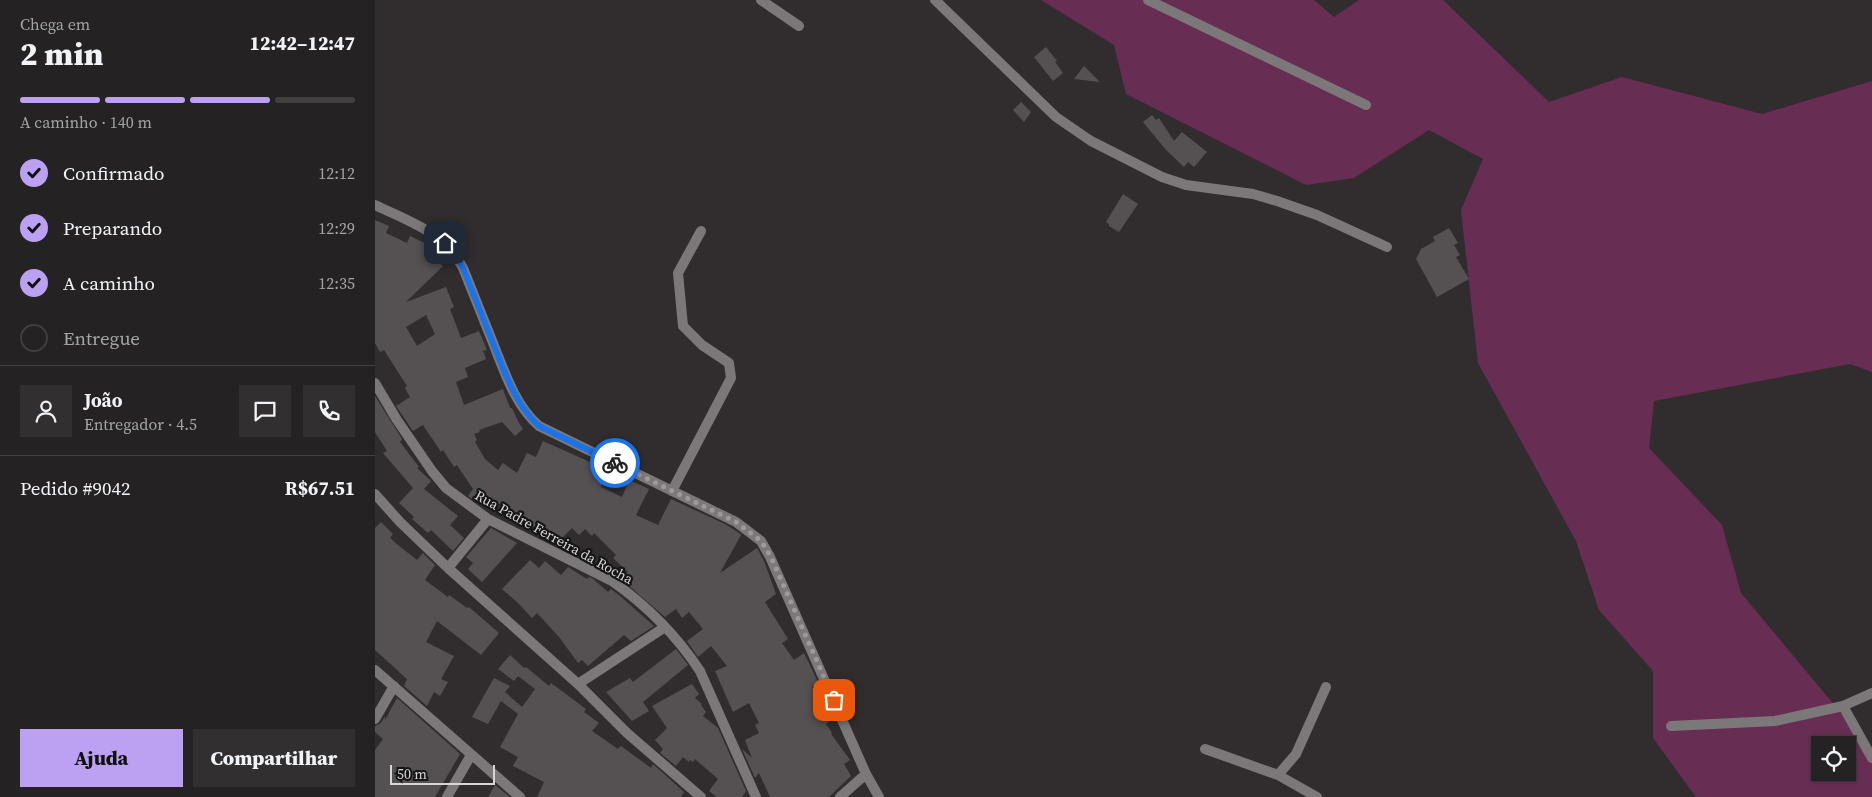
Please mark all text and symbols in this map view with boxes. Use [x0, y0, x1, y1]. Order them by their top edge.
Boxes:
text: Chega em [20, 13, 90, 35]
text: 12:42–12:47 [250, 30, 355, 56]
text: 2 min [20, 32, 103, 76]
text: A caminho · 140 m [20, 111, 152, 133]
icon: check [20, 159, 48, 187]
text: Confirmado [63, 160, 165, 186]
text: 12:12 [318, 162, 355, 184]
icon: check [20, 214, 48, 242]
text: Preparando [63, 215, 162, 241]
text: 12:29 [318, 217, 355, 239]
pin [424, 222, 466, 264]
icon: home [431, 229, 459, 257]
icon: check [20, 269, 48, 297]
text: A caminho [63, 270, 155, 296]
text: 12:35 [318, 272, 355, 294]
text: Entregue [63, 325, 140, 351]
button: person [20, 385, 72, 437]
button: chat [239, 385, 291, 437]
button: phone [303, 385, 355, 437]
text: João [84, 387, 122, 413]
text: Entregador · 4.5 [84, 413, 197, 435]
courier [590, 438, 640, 488]
icon: bike [601, 449, 629, 477]
text: Pedido #9042 [20, 475, 131, 501]
text: R$67.51 [285, 475, 355, 501]
street label: Rua Padre Ferreira da Rocha [471, 485, 637, 589]
pin [813, 679, 855, 721]
icon: bag [820, 686, 848, 714]
button: Ajuda [20, 729, 183, 787]
button: Compartilhar [193, 729, 355, 787]
map controls [1811, 736, 1856, 781]
button: locate [1811, 736, 1856, 781]
scale bar [390, 762, 495, 785]
text: 50 m [397, 764, 427, 784]

